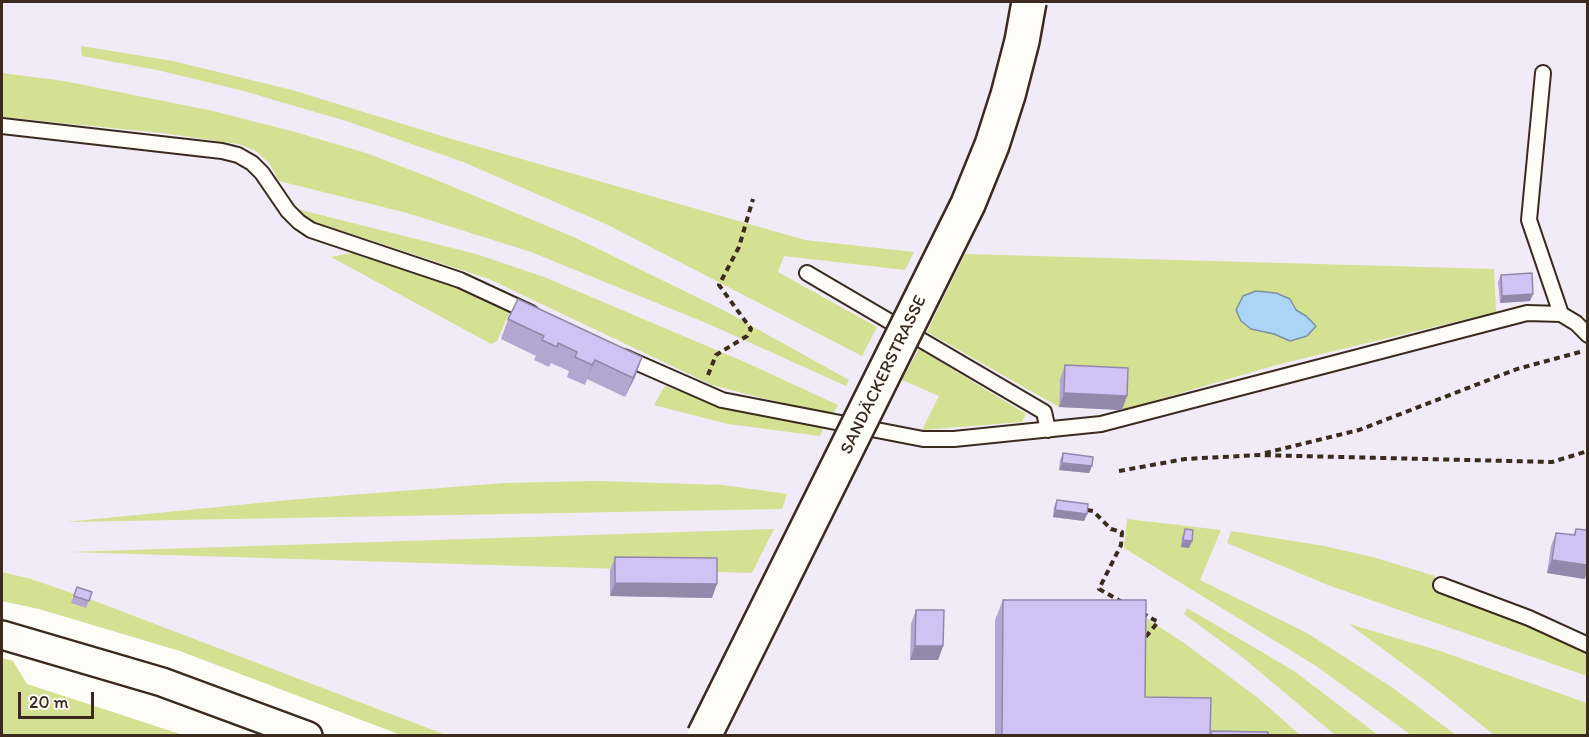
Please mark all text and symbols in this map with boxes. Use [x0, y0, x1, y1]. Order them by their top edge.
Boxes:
street label: SANDÄCKERSTRASSE [836, 292, 932, 458]
scale bar [21, 680, 98, 718]
text: 20 m [29, 691, 69, 713]

